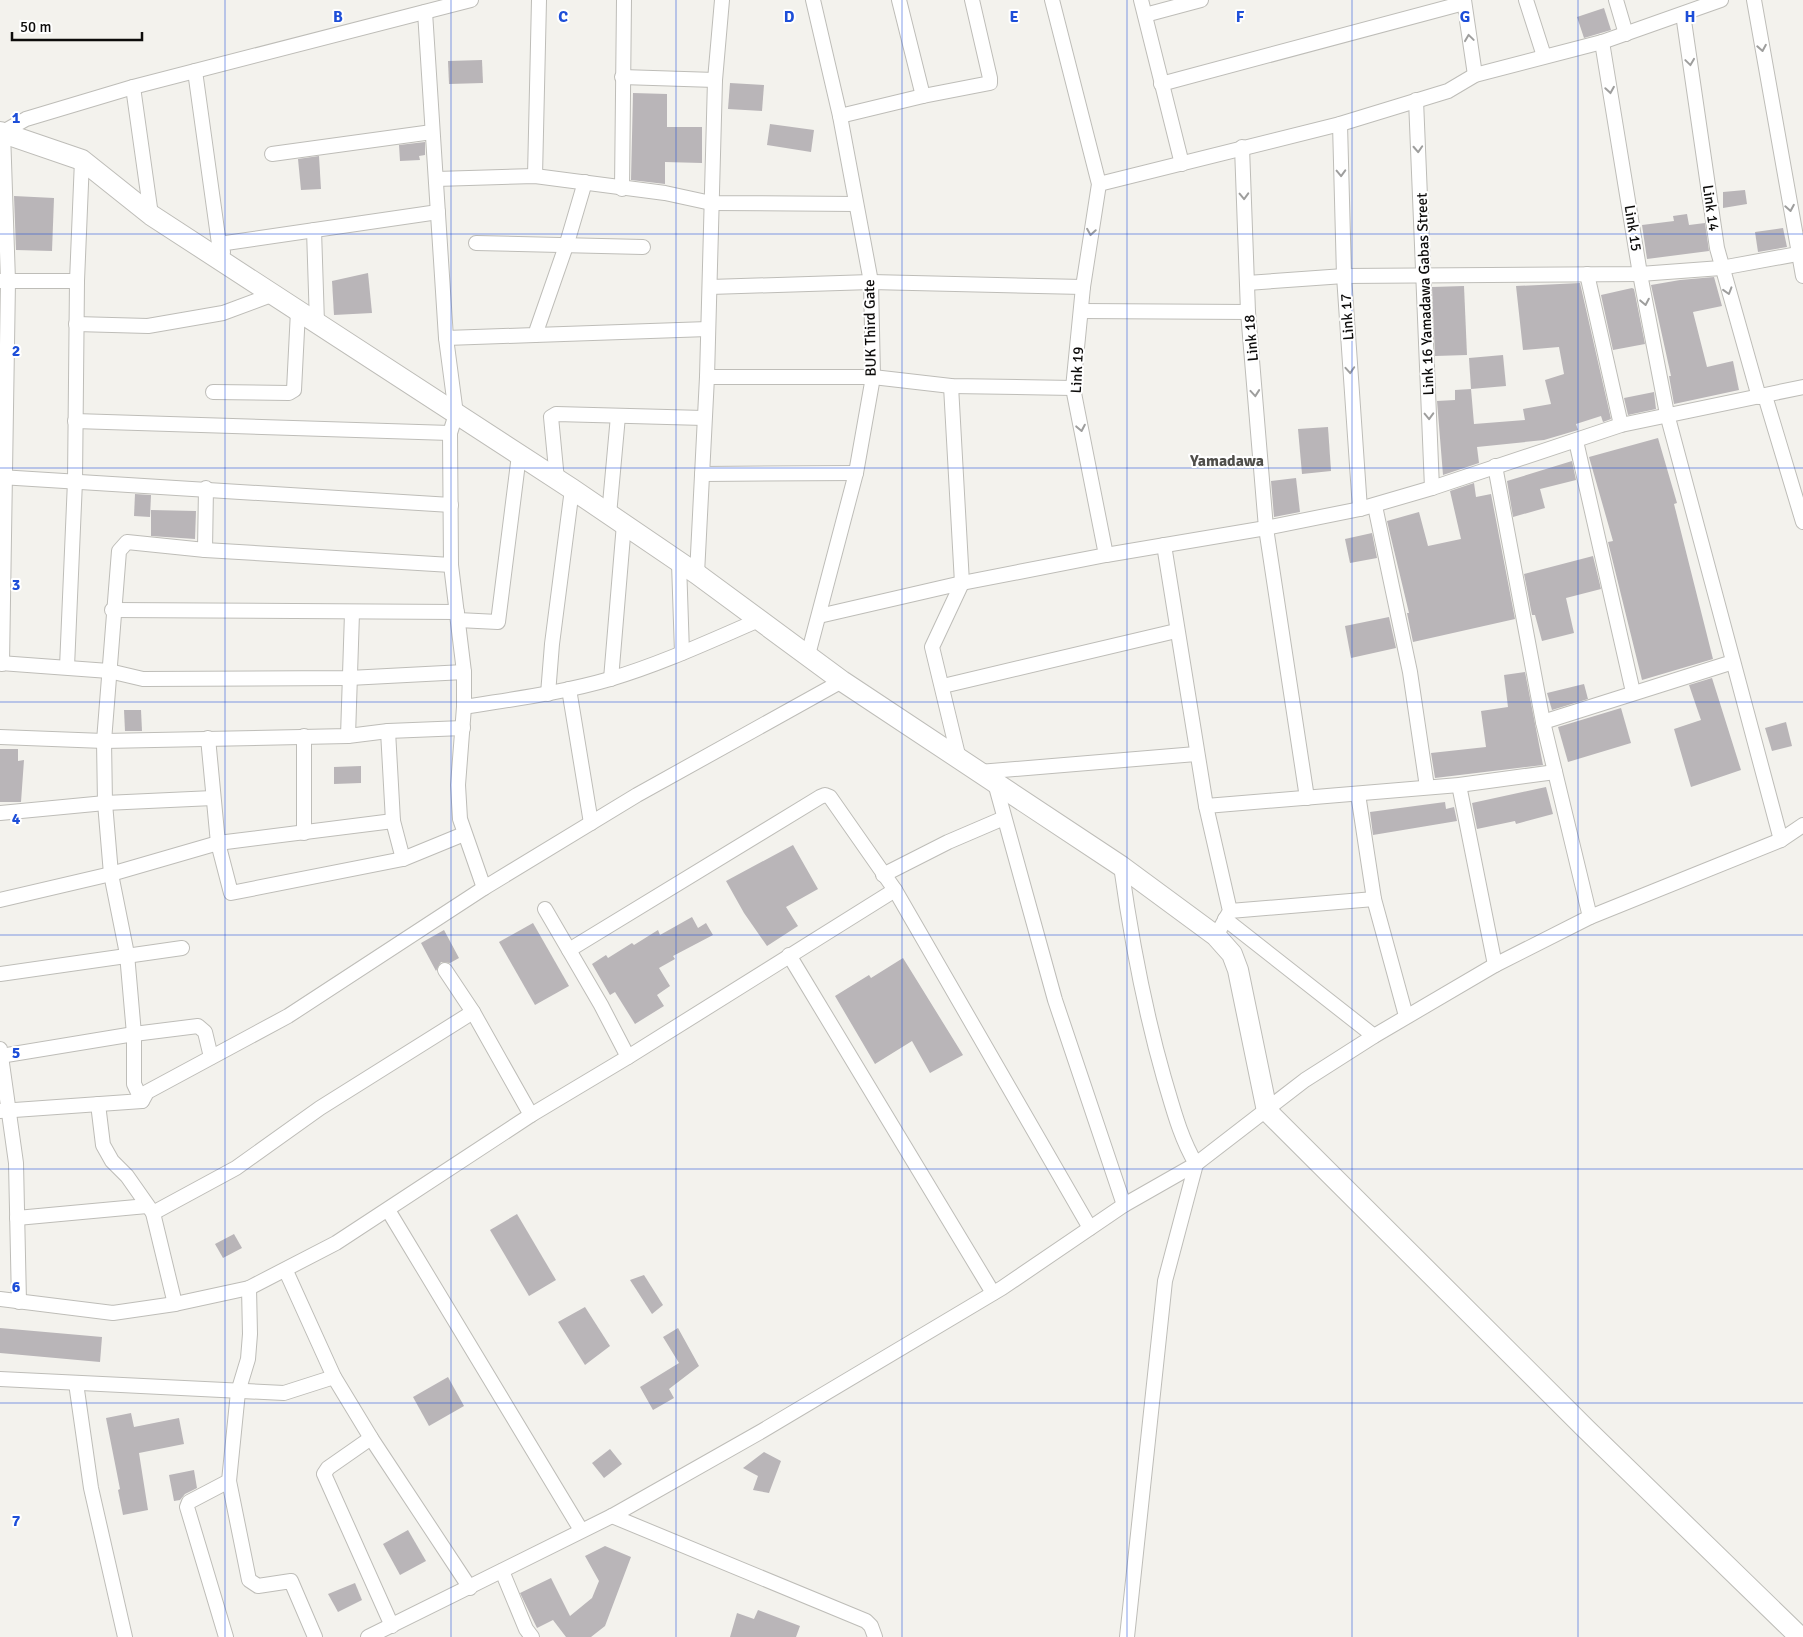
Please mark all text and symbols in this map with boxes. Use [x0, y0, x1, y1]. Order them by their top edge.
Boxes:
text: B [333, 7, 343, 27]
text: C [558, 7, 568, 27]
text: D [784, 7, 795, 27]
text: E [1009, 7, 1019, 27]
text: F [1236, 7, 1245, 27]
text: G [1460, 7, 1470, 27]
text: H [1685, 7, 1695, 27]
scale bar [12, 10, 142, 42]
text: 50 m [20, 18, 51, 36]
one-way arrow [1464, 33, 1475, 41]
one-way arrow [1757, 44, 1767, 52]
one-way arrow [1684, 58, 1694, 66]
one-way arrow [1604, 85, 1614, 94]
text: 1 [12, 108, 21, 128]
one-way arrow [1413, 145, 1424, 153]
one-way arrow [1336, 169, 1346, 177]
street label: Link 14 [1699, 184, 1723, 232]
one-way arrow [1238, 192, 1249, 200]
street label: Link 16 Yamadawa Gabas Street [1412, 192, 1438, 396]
street label: Link 15 [1620, 203, 1646, 253]
one-way arrow [1784, 204, 1794, 213]
one-way arrow [1087, 228, 1097, 237]
street label: BUK Third Gate [860, 279, 880, 377]
one-way arrow [1722, 287, 1732, 295]
street label: Link 17 [1336, 293, 1358, 341]
one-way arrow [1640, 297, 1650, 306]
street label: Link 18 [1240, 314, 1262, 362]
text: 2 [12, 341, 20, 361]
street label: Link 19 [1067, 346, 1087, 394]
one-way arrow [1345, 366, 1356, 374]
one-way arrow [1249, 390, 1260, 398]
one-way arrow [1424, 412, 1435, 420]
one-way arrow [1075, 424, 1085, 432]
district label: Yamadawa [1189, 451, 1264, 471]
text: 3 [12, 575, 20, 595]
text: 4 [12, 809, 21, 829]
text: 5 [12, 1043, 20, 1063]
text: 6 [12, 1277, 21, 1297]
text: 7 [12, 1511, 21, 1531]

